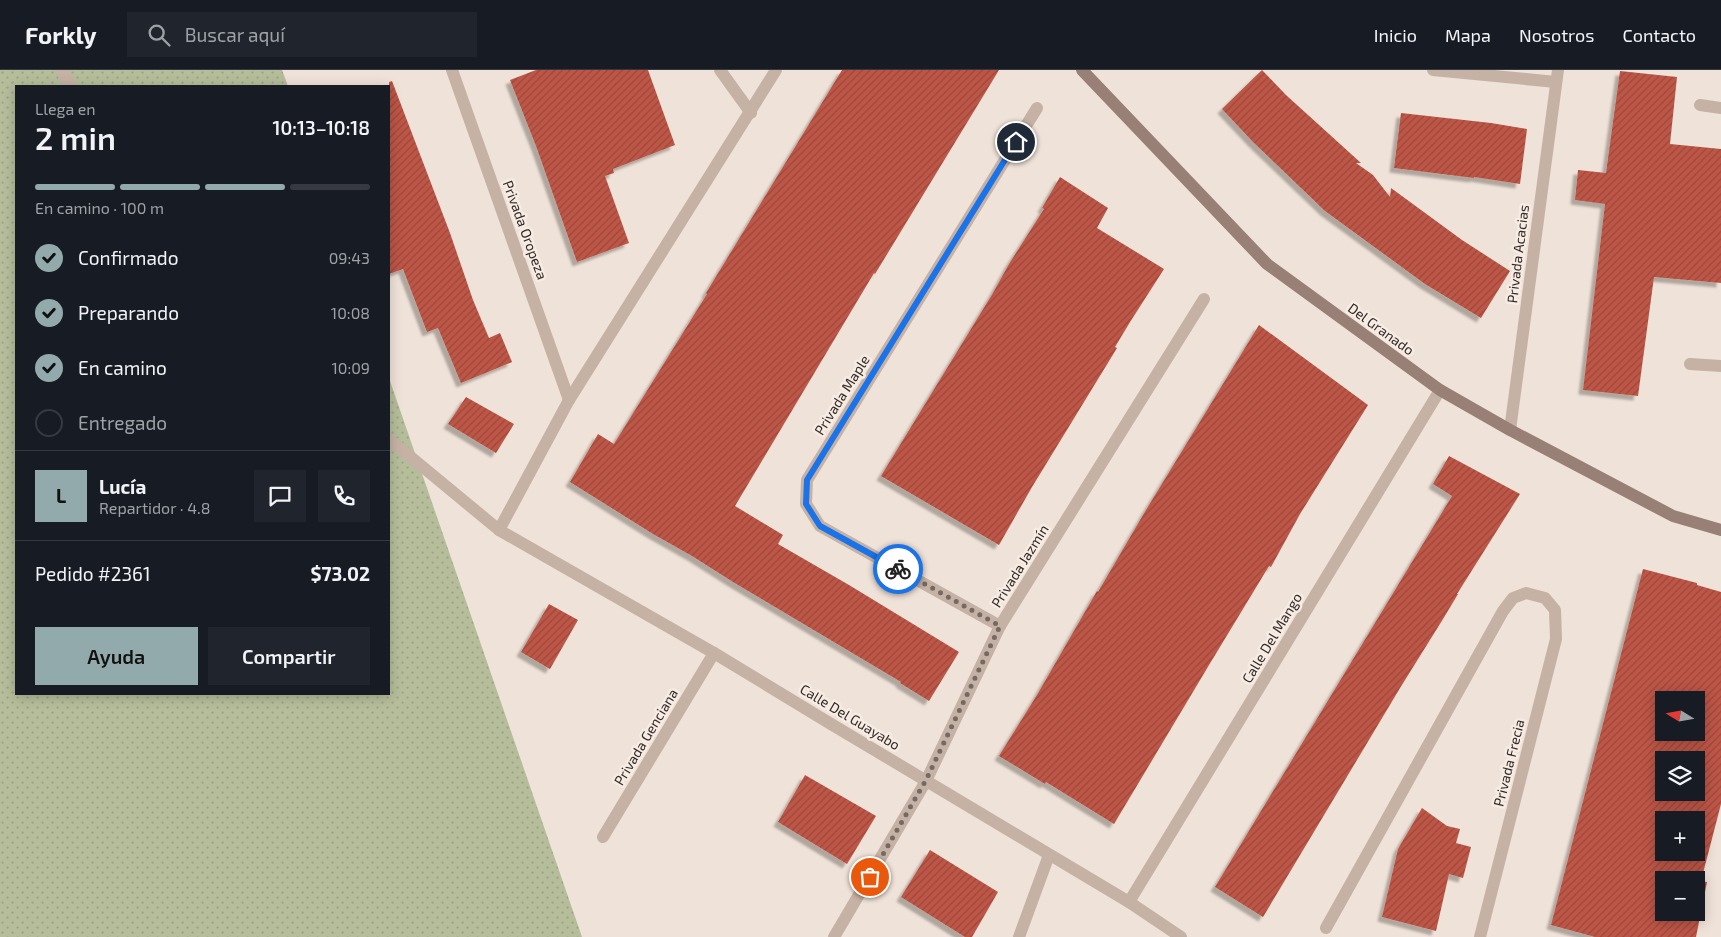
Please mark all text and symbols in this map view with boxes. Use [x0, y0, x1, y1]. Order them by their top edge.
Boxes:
search box [127, 12, 477, 57]
text: Forkly [25, 20, 97, 49]
icon: search [145, 21, 173, 49]
text: Buscar aquí [185, 23, 285, 46]
text: Inicio [1374, 24, 1417, 46]
text: Mapa [1445, 24, 1491, 46]
text: Nosotros [1519, 24, 1594, 46]
text: Contacto [1622, 24, 1696, 46]
text: Llega en [35, 99, 96, 118]
text: 10:13–10:18 [273, 116, 370, 139]
text: 2 min [35, 118, 116, 156]
pin [995, 121, 1037, 163]
icon: home [1002, 128, 1030, 156]
street label: Privada Oropeza [500, 178, 551, 282]
text: En camino · 100 m [35, 198, 164, 217]
street label: Privada Acacias [1503, 204, 1532, 304]
icon: check [35, 244, 63, 272]
text: Confirmado [78, 246, 179, 269]
text: 09:43 [329, 248, 370, 267]
icon: check [35, 299, 63, 327]
street label: Del Granado [1345, 299, 1418, 358]
text: Preparando [78, 301, 179, 324]
text: 10:08 [331, 303, 370, 322]
street label: Privada Maple [810, 352, 873, 438]
icon: check [35, 354, 63, 382]
text: En camino [78, 356, 167, 379]
text: 10:09 [331, 358, 370, 377]
text: Entregado [78, 411, 167, 434]
button: chat [254, 470, 306, 522]
button: phone [318, 470, 370, 522]
text: Lucía [99, 475, 146, 498]
text: L [56, 484, 66, 507]
text: Repartidor · 4.8 [99, 498, 210, 517]
street label: Privada Jazmín [987, 521, 1052, 610]
courier [873, 544, 923, 594]
icon: bike [884, 555, 912, 583]
text: Pedido #2361 [35, 562, 151, 585]
text: $73.02 [311, 562, 370, 585]
street label: Calle Del Mango [1238, 590, 1305, 686]
button: Ayuda [35, 627, 198, 685]
button: Compartir [208, 627, 370, 685]
street label: Calle Del Guayabo [797, 680, 903, 753]
street label: Privada Genciana [610, 685, 681, 788]
north arrow [1655, 691, 1705, 741]
map controls [1655, 691, 1705, 921]
street label: Privada Frecia [1489, 717, 1528, 808]
button: layers [1655, 751, 1705, 801]
button: + [1655, 811, 1705, 861]
pin [849, 856, 891, 898]
icon: bag [856, 863, 884, 891]
button: − [1655, 871, 1705, 921]

